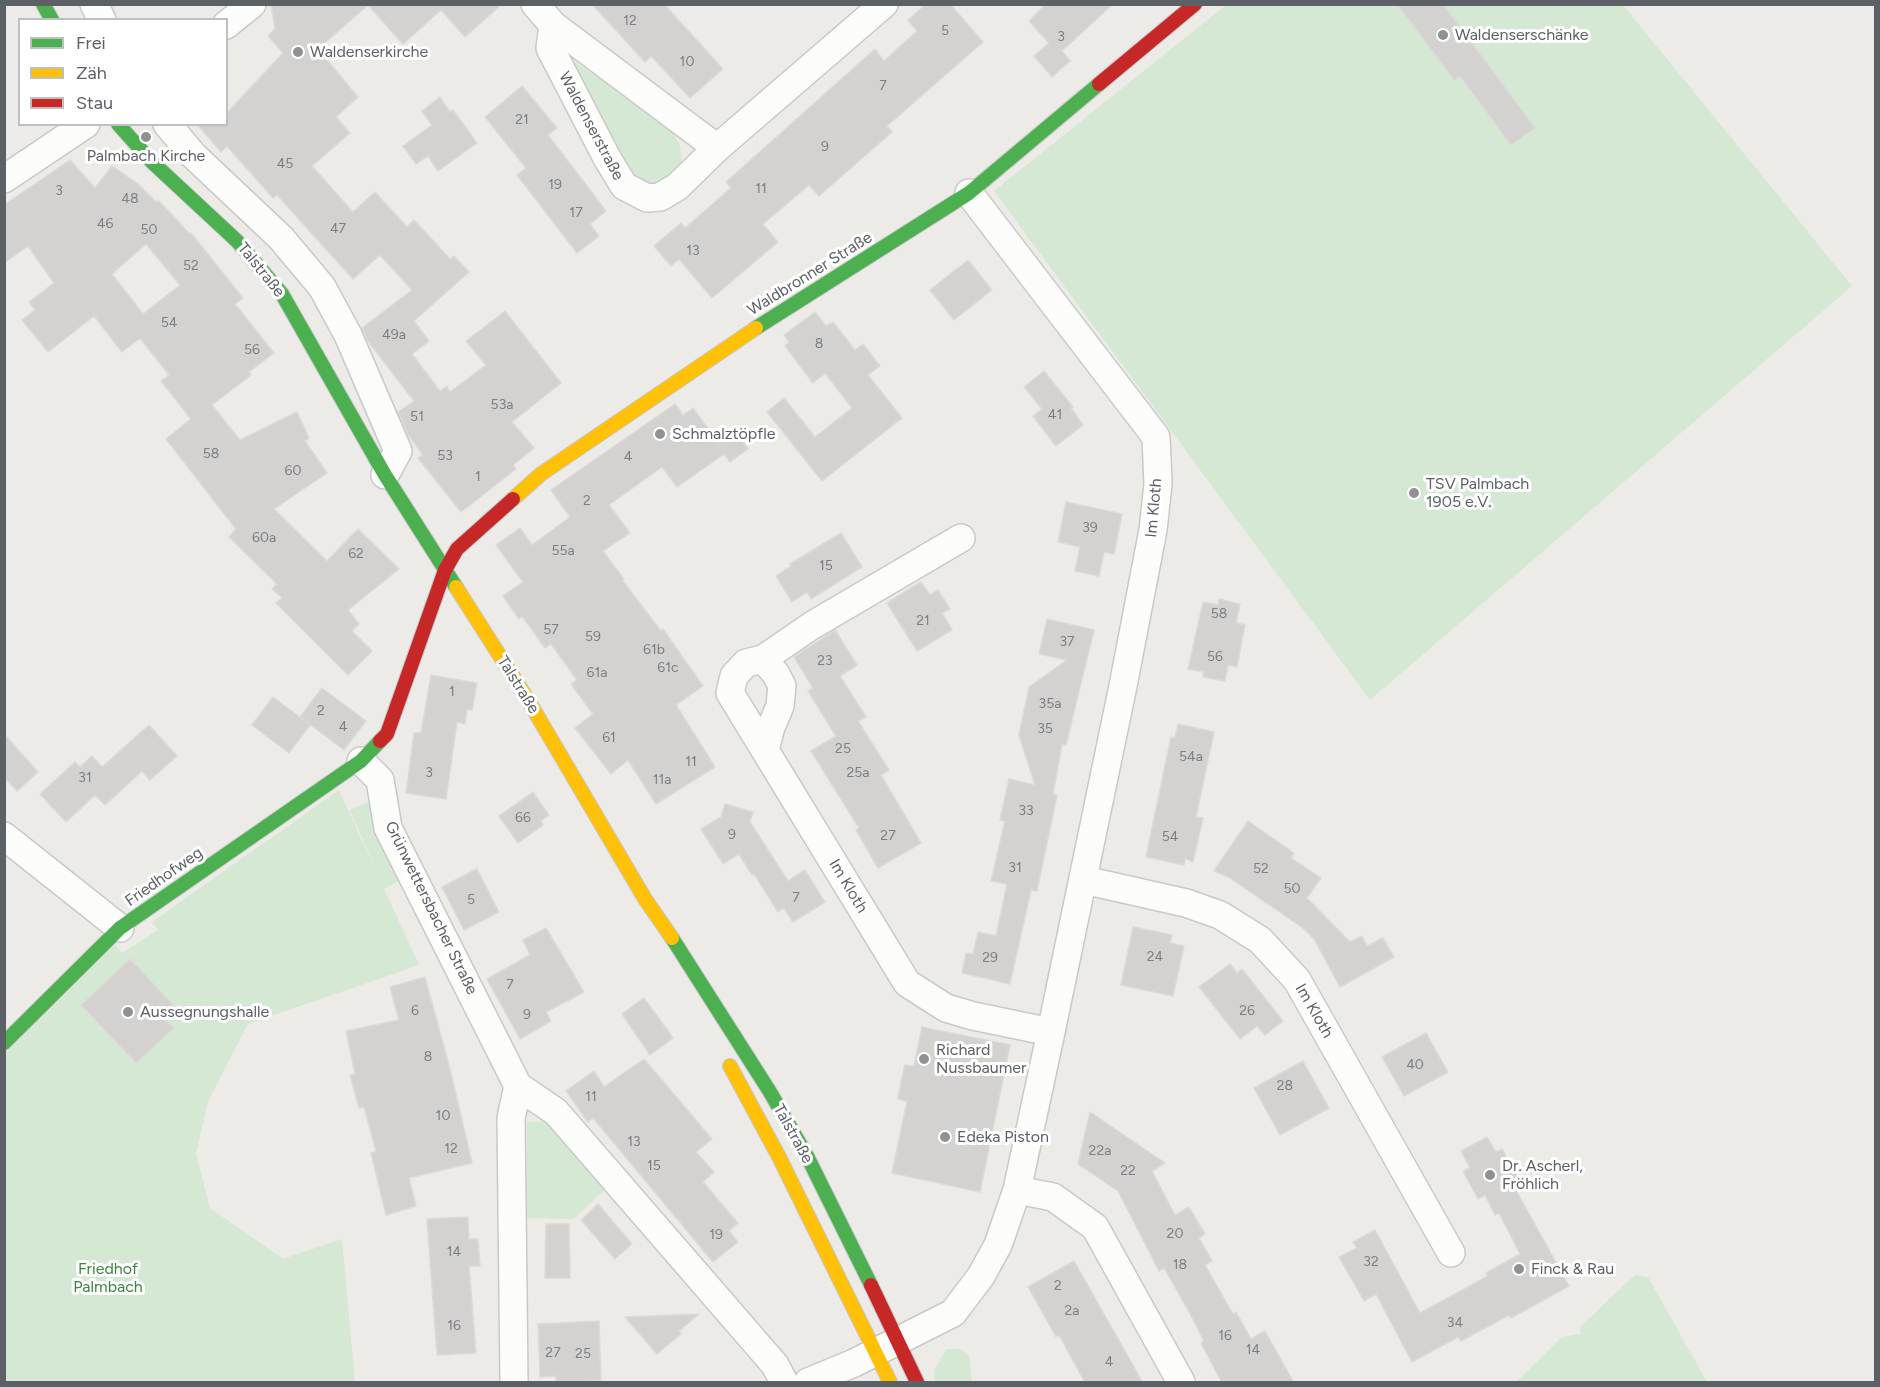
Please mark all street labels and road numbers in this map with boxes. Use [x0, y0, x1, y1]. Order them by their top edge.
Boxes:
street label: Waldenserstraße [554, 69, 628, 183]
street label: Waldbronner Straße [744, 228, 876, 320]
street label: Talstraße [233, 239, 289, 301]
street label: Im Kloth [1142, 478, 1166, 538]
street label: Talstraße [493, 653, 543, 717]
street label: Grünwettersbacher Straße [381, 818, 481, 998]
street label: Friedhofweg [121, 843, 207, 911]
street label: Im Kloth [824, 856, 872, 916]
street label: Im Kloth [1291, 980, 1337, 1042]
street label: Talstraße [769, 1101, 817, 1167]

